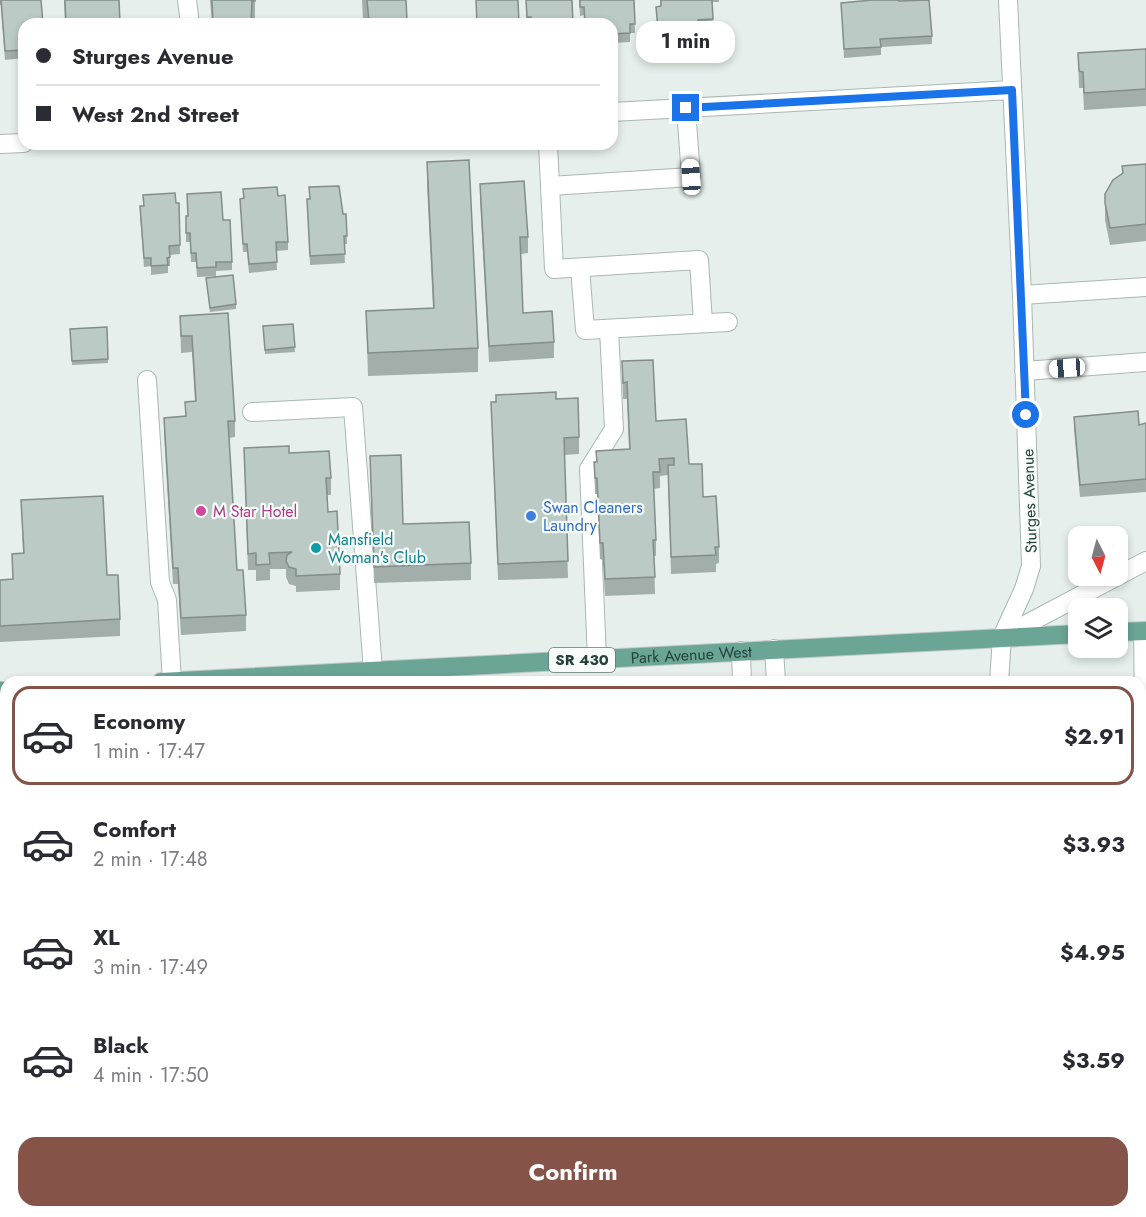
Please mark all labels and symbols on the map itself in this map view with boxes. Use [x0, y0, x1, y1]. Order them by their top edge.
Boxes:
callout: 1 min [636, 21, 736, 63]
route end [672, 94, 699, 121]
car [681, 158, 701, 196]
car [1048, 358, 1086, 378]
route start [1012, 401, 1039, 428]
street label: Sturges Avenue [1016, 448, 1043, 554]
place label: Swan Cleaners Laundry [543, 496, 643, 537]
place label: M Star Hotel [213, 500, 297, 523]
marker: M Star Hotel [194, 504, 208, 518]
marker: Swan Cleaners Laundry [524, 509, 538, 523]
north arrow [1068, 526, 1128, 586]
place label: Mansfield Woman's Club [328, 528, 426, 569]
marker: Mansfield Woman's Club [309, 541, 323, 555]
street label: Park Avenue West [630, 640, 753, 669]
road number: SR 430 [549, 648, 615, 672]

